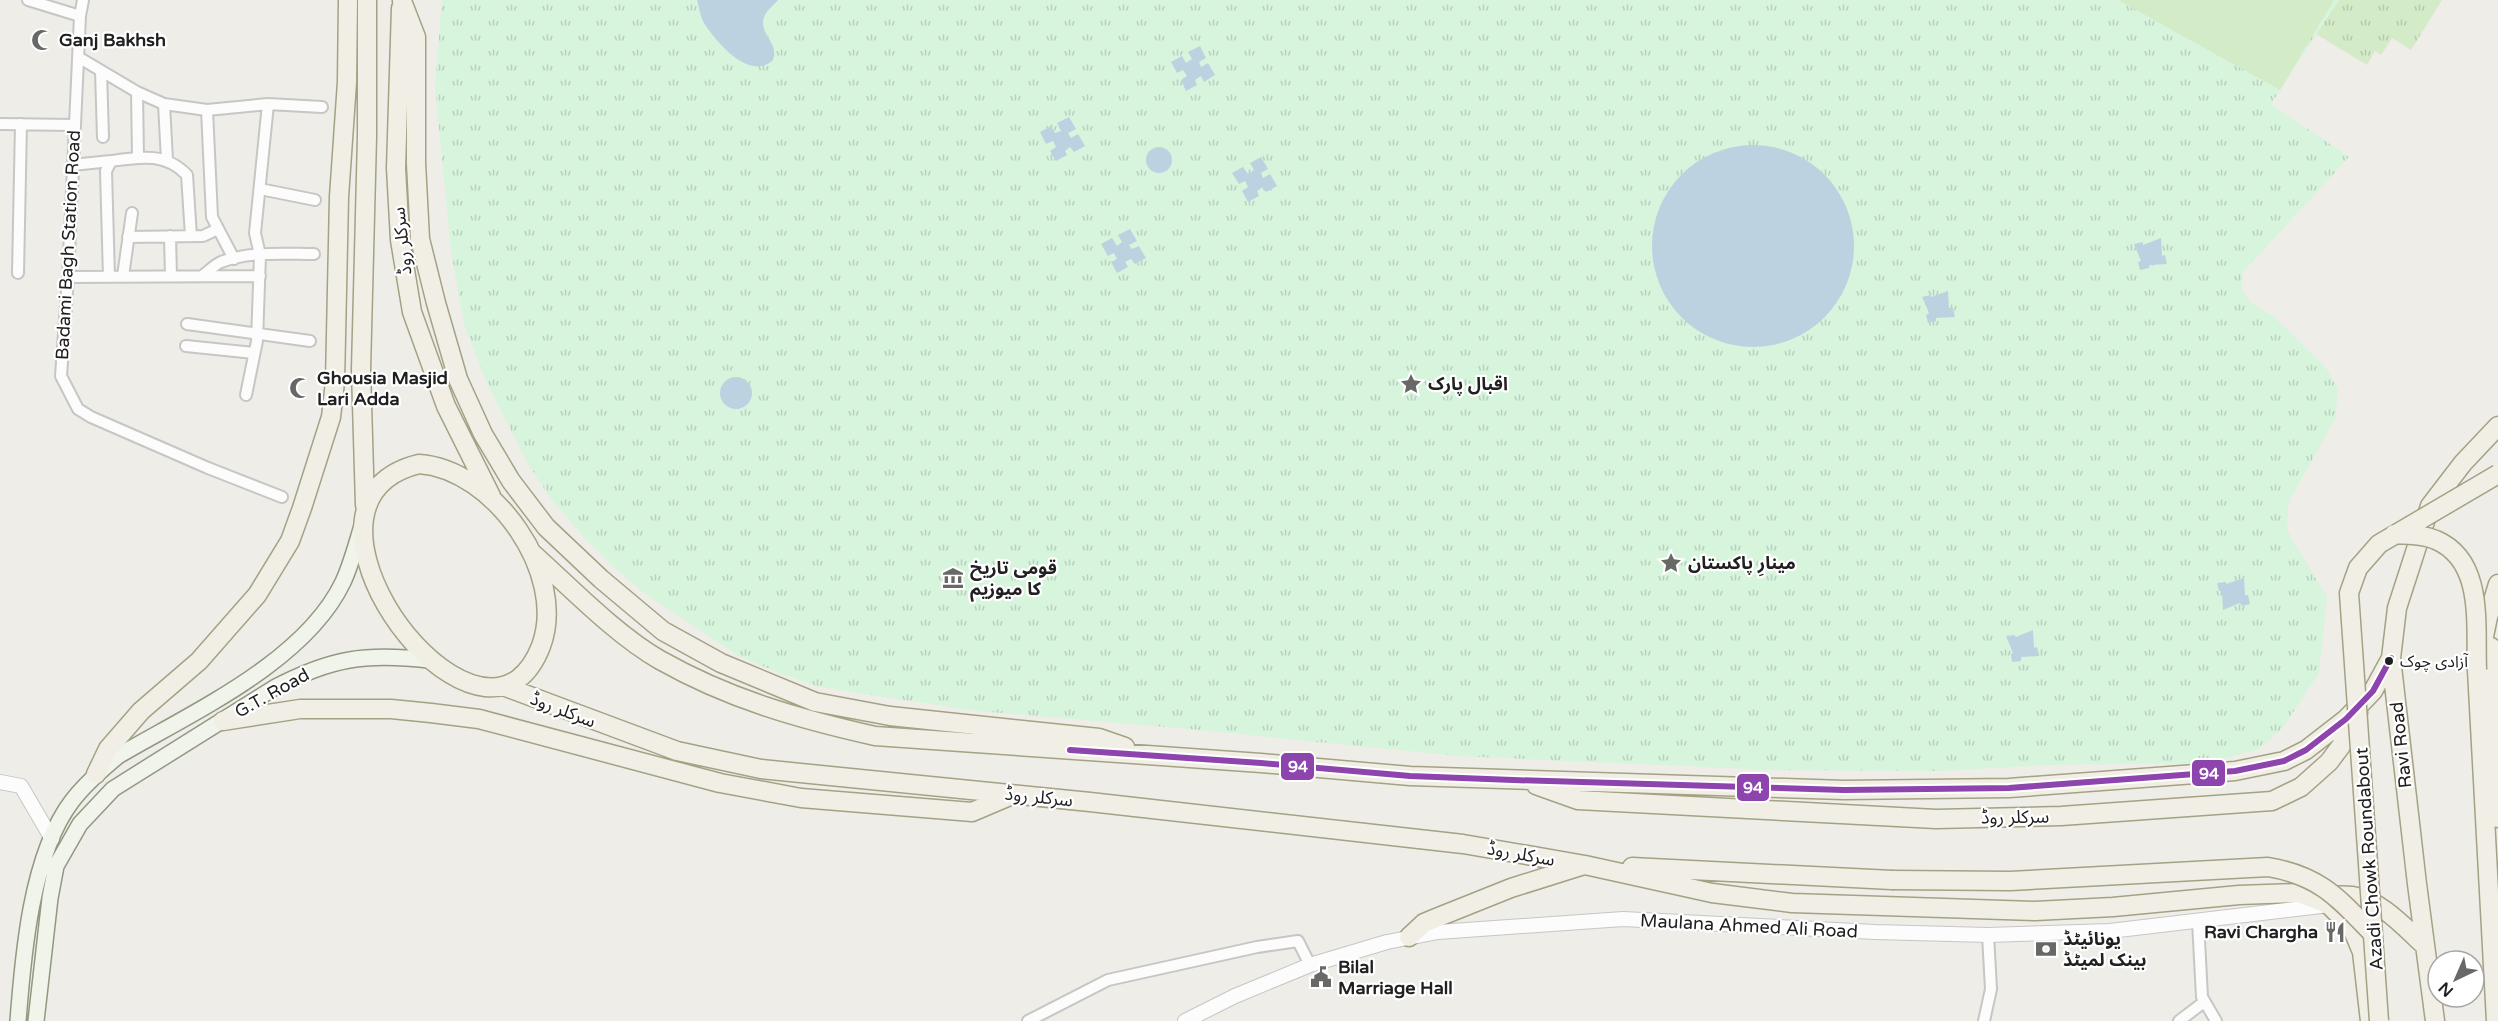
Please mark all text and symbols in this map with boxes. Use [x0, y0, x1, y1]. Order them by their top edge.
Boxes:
mosque icon: Ganj Bakhsh [30, 28, 54, 52]
place label: Ganj Bakhsh [59, 29, 166, 51]
street label: Badami Bagh Station Road [51, 130, 85, 360]
street label: سرکلر روڈ [387, 206, 417, 276]
place label: Ghousia Masjid Lari Adda [317, 367, 448, 410]
place icon: اقبال پارک [1399, 372, 1423, 396]
place label: اقبال پارک [1428, 373, 1508, 396]
mosque icon: Ghousia Masjid Lari Adda [288, 376, 312, 400]
place icon: مینارِ پاکستان [1659, 551, 1683, 575]
place label: مینارِ پاکستان [1688, 552, 1796, 577]
place label: قومی تاریخ کا میوزیم [970, 557, 1057, 602]
museum icon: قومی تاریخ کا میوزیم [941, 566, 965, 590]
place label: آزادی چوک [2400, 652, 2469, 672]
marker: آزادی چوک [2383, 655, 2395, 667]
street label: G.T. Road [231, 663, 313, 723]
street label: سرکلر روڈ [527, 687, 599, 733]
street label: Ravi Road [2386, 701, 2416, 789]
street label: Azadi Chowk Roundabout [2350, 747, 2388, 971]
line badge: 94 [1280, 752, 1315, 781]
text: 94 [1288, 757, 1308, 777]
line badge: 94 [2191, 759, 2226, 787]
text: 94 [2199, 764, 2219, 784]
line badge: 94 [1736, 773, 1770, 802]
text: 94 [1743, 778, 1763, 798]
street label: سرکلر روڈ [1004, 782, 1074, 812]
street label: سرکلر روڈ [1981, 805, 2049, 829]
street label: سرکلر روڈ [1485, 837, 1557, 871]
street label: Maulana Ahmed Ali Road [1640, 909, 1858, 943]
restaurant icon: Ravi Chargha [2323, 920, 2347, 944]
place label: Ravi Chargha [2204, 921, 2318, 943]
place label: یونائیٹڈ بینک لمیٹڈ [2063, 928, 2146, 971]
bank icon: یونائیٹڈ بینک لمیٹڈ [2034, 937, 2058, 961]
north arrow [2426, 949, 2486, 1009]
place label: Bilal Marriage Hall [1338, 956, 1453, 999]
public building icon: Bilal Marriage Hall [1309, 965, 1333, 989]
text: N [2435, 977, 2458, 1001]

